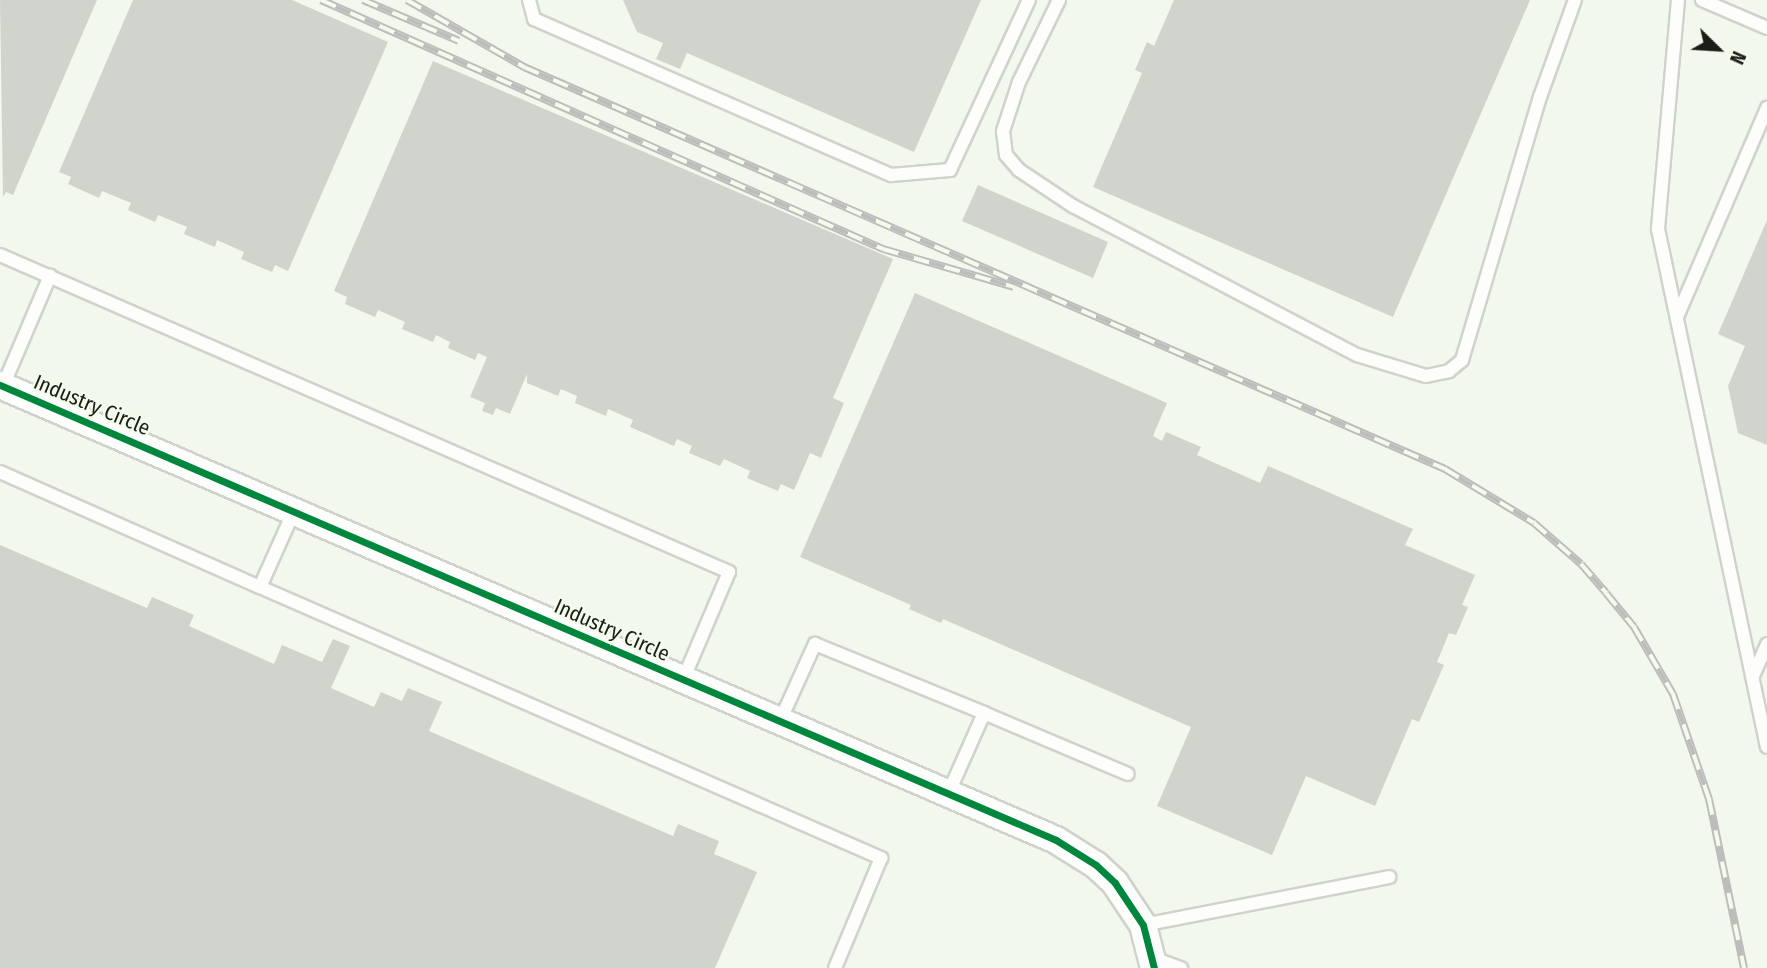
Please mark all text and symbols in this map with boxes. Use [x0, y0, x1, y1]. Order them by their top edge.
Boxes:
north arrow [1683, 14, 1753, 84]
text: N [1725, 48, 1750, 68]
street label: Industry Circle [30, 369, 154, 441]
street label: Industry Circle [550, 593, 674, 667]

